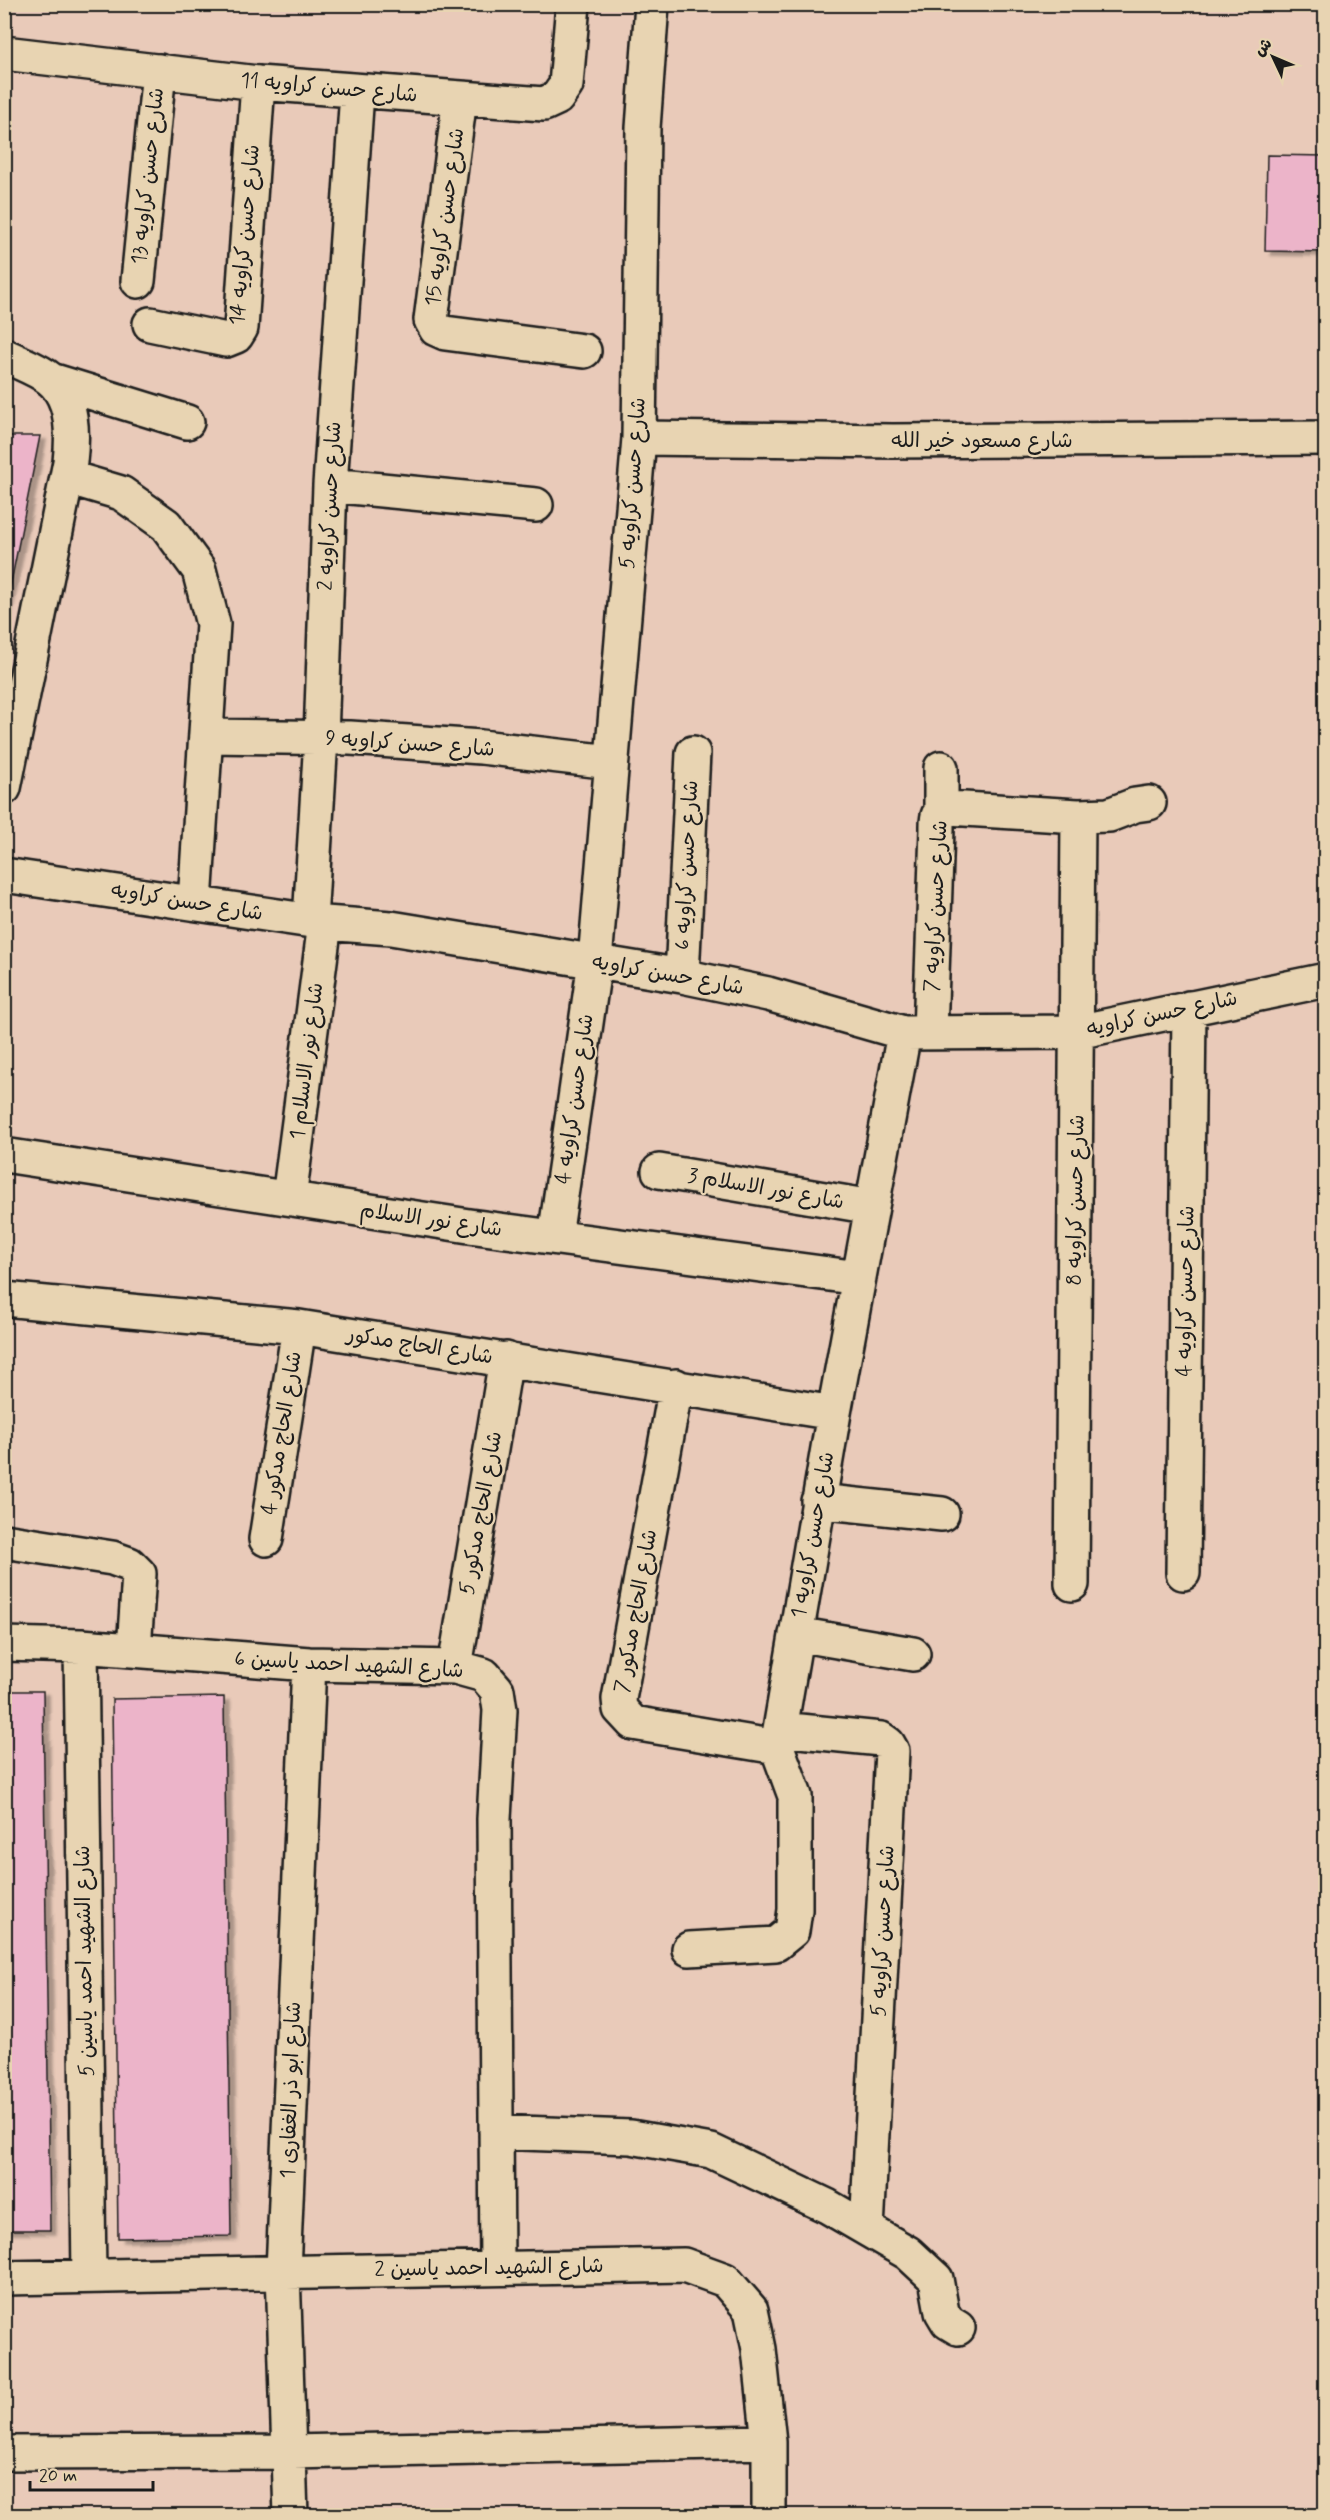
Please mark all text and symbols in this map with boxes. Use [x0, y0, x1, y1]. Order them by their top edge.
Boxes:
north arrow [1243, 27, 1303, 87]
text: ش [1250, 34, 1277, 61]
street label: شارع حسن كراويه 11 [239, 66, 419, 110]
street label: شارع حسن كراويه 13 [125, 86, 171, 266]
street label: شارع حسن كراويه 15 [419, 126, 471, 308]
street label: شارع حسن كراويه 14 [223, 143, 267, 327]
street label: شارع حسن كراويه 5 [613, 396, 653, 570]
street label: شارع حسن كراويه 2 [312, 421, 348, 591]
street label: شارع مسعود خير الله [891, 427, 1073, 455]
street label: شارع حسن كراويه 9 [324, 724, 496, 764]
street label: شارع حسن كراويه 6 [669, 779, 705, 951]
street label: شارع حسن كراويه 7 [918, 819, 954, 993]
street label: شارع حسن كراويه [109, 876, 265, 928]
street label: شارع حسن كراويه [590, 948, 746, 1002]
street label: شارع نور الاسلام 1 [283, 981, 332, 1141]
street label: شارع حسن كراويه [1084, 984, 1240, 1044]
street label: شارع حسن كراويه 4 [549, 1012, 601, 1186]
street label: شارع حسن كراويه 8 [1061, 1114, 1091, 1286]
street label: شارع نور الاسلام 3 [685, 1161, 846, 1218]
street label: شارع نور الاسلام [358, 1196, 504, 1245]
street label: شارع حسن كراويه 4 [1171, 1205, 1201, 1377]
street label: شارع الحاج مدكور [343, 1320, 495, 1371]
street label: شارع الحاج مدكور 4 [255, 1349, 309, 1517]
street label: شارع الحاج مدكور 5 [453, 1429, 509, 1597]
street label: شارع حسن كراويه 1 [785, 1450, 841, 1620]
street label: شارع الحاج مدكور 7 [608, 1527, 664, 1695]
street label: شارع الشهيد احمد ياسين 6 [234, 1645, 464, 1685]
street label: شارع حسن كراويه 5 [865, 1844, 901, 2018]
street label: شارع الشهيد احمد ياسين 5 [69, 1845, 101, 2077]
street label: شارع ابو ذر الغفارى 1 [274, 2001, 308, 2179]
street label: شارع الشهيد احمد ياسين 2 [374, 2252, 604, 2284]
scale bar [30, 2454, 153, 2492]
text: 20 m [39, 2464, 77, 2488]

